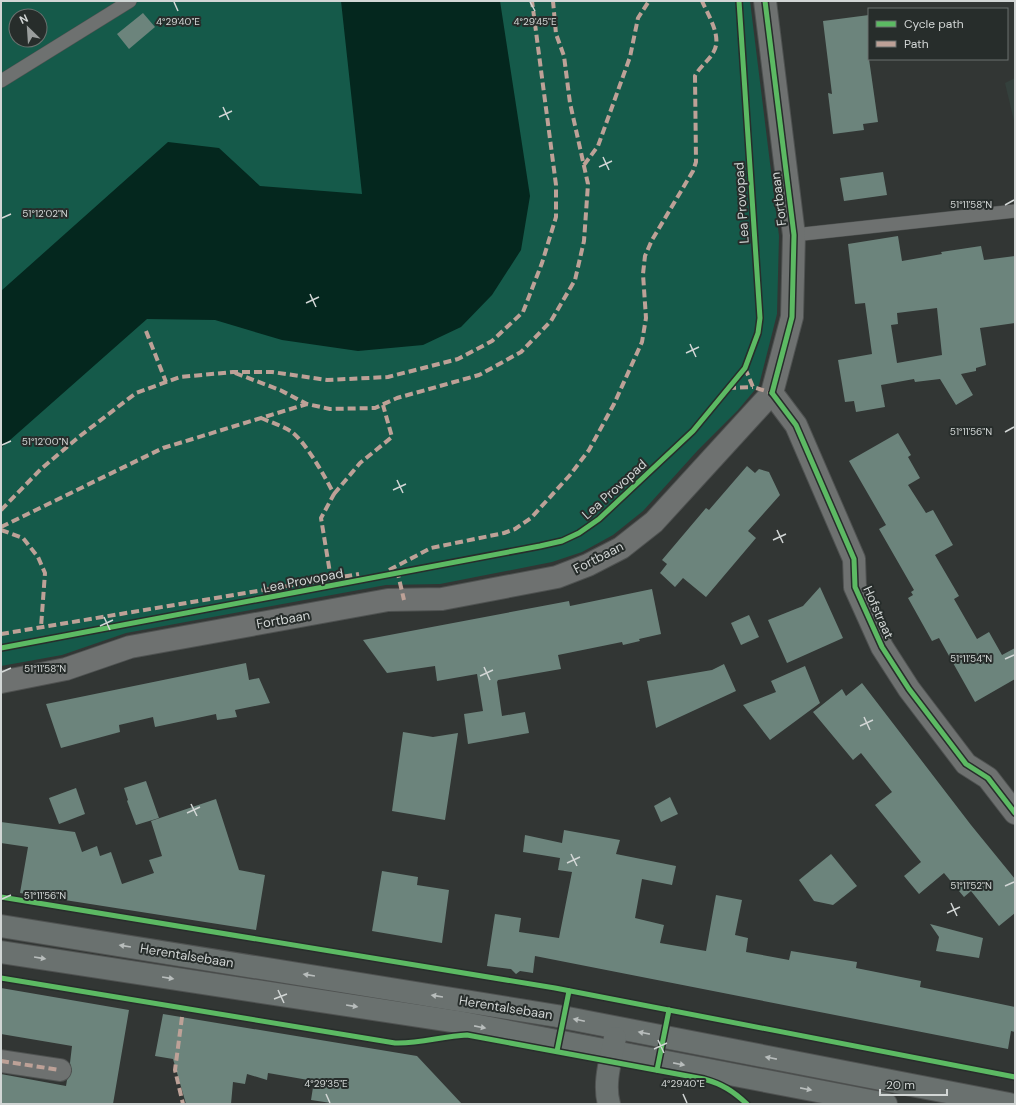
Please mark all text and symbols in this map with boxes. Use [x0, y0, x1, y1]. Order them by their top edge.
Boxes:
north arrow [8, 8, 48, 48]
legend [868, 8, 1008, 60]
text: N [17, 11, 30, 27]
text: 4°29'40"E [156, 15, 200, 28]
text: 4°29'45"E [513, 15, 557, 28]
text: Cycle path [904, 16, 964, 32]
text: Path [904, 36, 929, 52]
street label: Lea Provopad [730, 162, 753, 244]
street label: Fortbaan [767, 171, 790, 227]
text: 51°11'58"N [950, 198, 992, 211]
text: 51°12'02"N [22, 207, 68, 220]
text: 51°11'56"N [950, 425, 992, 438]
text: 51°12'00"N [22, 435, 68, 448]
street label: Lea Provopad [578, 456, 650, 523]
street label: Fortbaan [570, 538, 626, 577]
street label: Lea Provopad [261, 564, 345, 597]
street label: Hofstraat [859, 583, 898, 641]
street label: Fortbaan [255, 606, 311, 633]
text: 51°11'54"N [950, 652, 992, 665]
text: 51°11'58"N [24, 662, 66, 675]
text: 51°11'52"N [950, 879, 992, 892]
text: 51°11'56"N [24, 889, 66, 902]
street label: Herentalsebaan [139, 940, 235, 971]
one-way arrow [119, 942, 131, 948]
one-way arrow [34, 955, 46, 961]
one-way arrow [302, 972, 315, 978]
one-way arrow [162, 975, 174, 981]
street label: Herentalsebaan [458, 992, 554, 1023]
one-way arrow [431, 993, 443, 999]
one-way arrow [346, 1003, 358, 1009]
one-way arrow [573, 1017, 585, 1023]
one-way arrow [474, 1024, 486, 1030]
one-way arrow [637, 1030, 650, 1036]
one-way arrow [765, 1055, 777, 1061]
one-way arrow [672, 1061, 685, 1067]
scale bar [880, 1071, 947, 1097]
text: 4°29'35"E [304, 1077, 348, 1090]
text: 4°29'40"E [661, 1077, 705, 1090]
text: 20 m [886, 1077, 915, 1093]
one-way arrow [800, 1086, 812, 1092]

